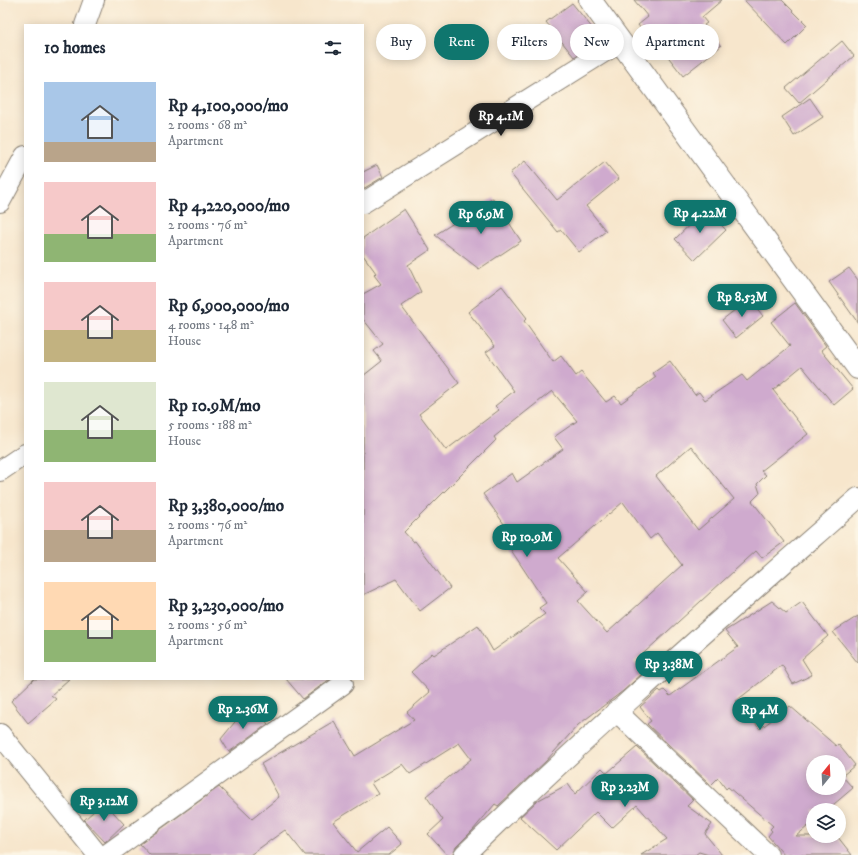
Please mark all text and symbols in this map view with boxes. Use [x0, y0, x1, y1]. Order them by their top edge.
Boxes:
chip: Buy [376, 24, 426, 60]
chip: Rent [434, 24, 489, 60]
chip: Filters [497, 24, 562, 60]
chip: New [570, 24, 624, 60]
chip: Apartment [632, 24, 719, 60]
text: 10 homes [44, 37, 106, 59]
icon: filters [322, 37, 344, 59]
text: Rp 4,100,000/mo [168, 95, 288, 117]
icon: home [76, 98, 124, 146]
pin: Rp 4.1M [464, 103, 538, 137]
text: Rp 4.1M [478, 108, 524, 124]
text: 2 rooms · 68 m² [168, 117, 247, 133]
text: Apartment [168, 133, 223, 149]
text: Rp 4,220,000/mo [168, 195, 290, 217]
icon: home [76, 198, 124, 246]
pin: Rp 4.22M [659, 200, 741, 234]
pin: Rp 6.9M [444, 201, 518, 235]
text: Rp 4.22M [673, 205, 727, 221]
text: Rp 6.9M [458, 206, 504, 222]
text: 2 rooms · 76 m² [168, 217, 247, 233]
text: Apartment [168, 233, 223, 249]
pin: Rp 8.53M [701, 284, 783, 318]
text: Rp 8.53M [717, 289, 767, 305]
text: Rp 6,900,000/mo [168, 295, 289, 317]
icon: home [76, 298, 124, 346]
text: 4 rooms · 148 m² [168, 317, 254, 333]
text: House [168, 333, 201, 349]
text: Rp 10.9M/mo [168, 395, 260, 417]
icon: home [76, 398, 124, 446]
text: 5 rooms · 188 m² [168, 417, 252, 433]
text: House [168, 433, 201, 449]
text: Rp 3,380,000/mo [168, 495, 284, 517]
icon: home [76, 498, 124, 546]
text: 2 rooms · 76 m² [168, 517, 247, 533]
pin: Rp 10.9M [486, 524, 568, 558]
text: Rp 10.9M [501, 529, 553, 545]
text: Apartment [168, 533, 223, 549]
text: Rp 3,230,000/mo [168, 595, 284, 617]
icon: home [76, 598, 124, 646]
text: 2 rooms · 56 m² [168, 617, 247, 633]
text: Apartment [168, 633, 223, 649]
pin: Rp 3.38M [628, 651, 710, 685]
text: Rp 3.38M [644, 656, 694, 672]
pin: Rp 2.36M [202, 696, 284, 730]
pin: Rp 4M [732, 697, 788, 731]
text: Rp 2.36M [217, 701, 269, 717]
text: Rp 4M [741, 702, 779, 718]
north arrow [806, 755, 846, 795]
map controls [806, 755, 846, 843]
pin: Rp 3.23M [584, 774, 666, 808]
text: Rp 3.23M [600, 779, 650, 795]
pin: Rp 3.12M [63, 788, 145, 822]
text: Rp 3.12M [80, 793, 128, 809]
button: layers [806, 803, 846, 843]

